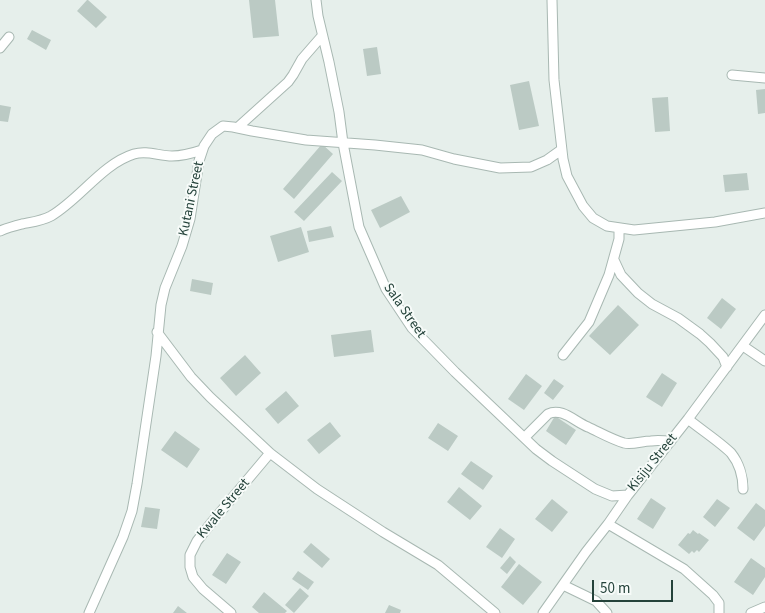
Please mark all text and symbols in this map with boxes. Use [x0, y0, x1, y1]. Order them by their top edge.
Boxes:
street label: Kutani Street [176, 160, 208, 238]
street label: Sala Street [379, 280, 429, 342]
street label: Kisiju Street [625, 431, 681, 495]
street label: Kwale Street [194, 476, 254, 542]
scale bar [595, 570, 676, 602]
text: 50 m [600, 578, 630, 599]

